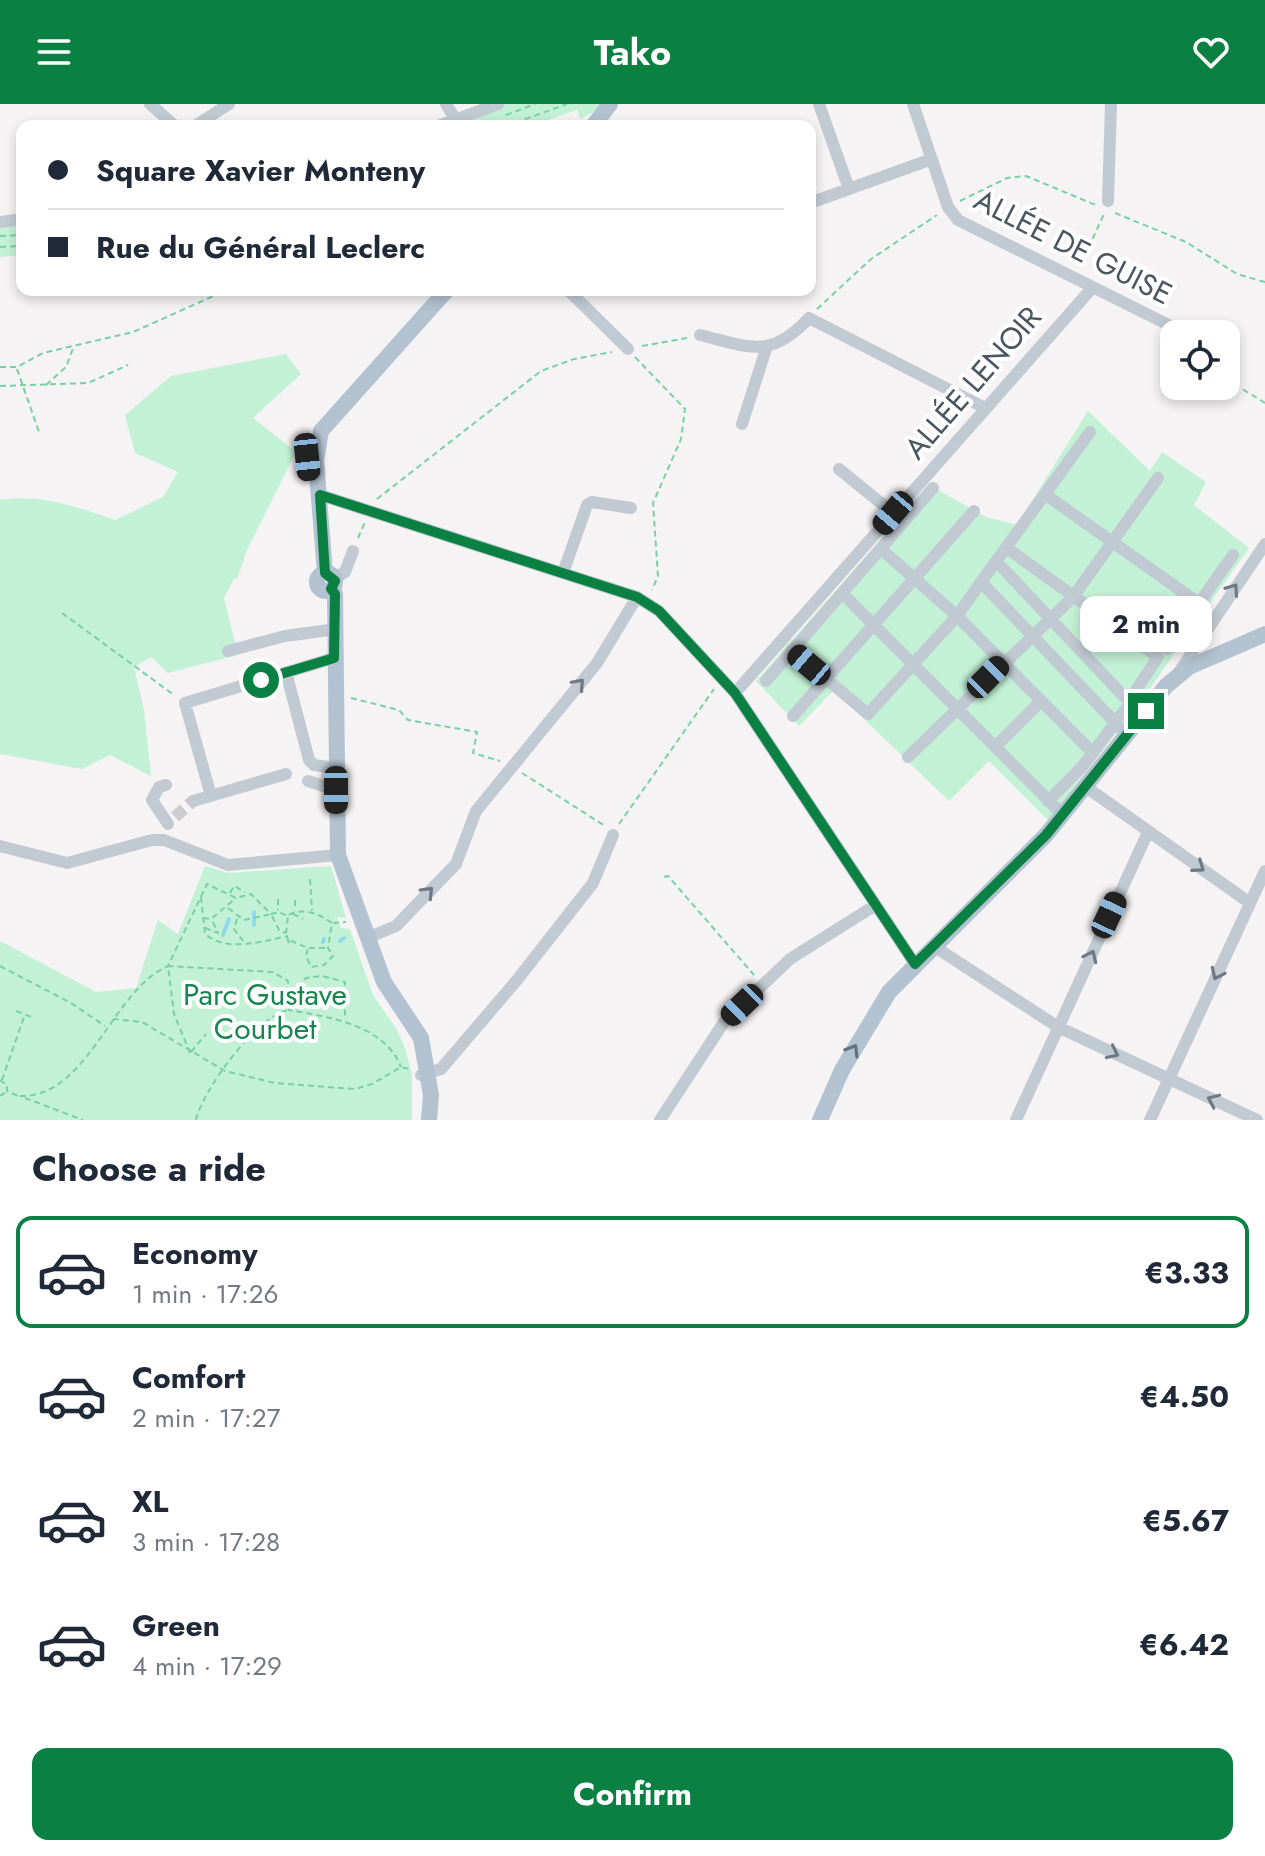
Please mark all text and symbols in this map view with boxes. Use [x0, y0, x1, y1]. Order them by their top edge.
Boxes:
text: Tako [594, 26, 671, 78]
icon: menu [32, 30, 76, 74]
icon: heart [1189, 30, 1233, 74]
text: Square Xavier Monteny [96, 149, 425, 192]
street label: ALLÉE DE GUISE [967, 178, 1180, 315]
text: Rue du Général Leclerc [96, 226, 425, 269]
street label: ALLÉE LENOIR [894, 297, 1051, 468]
map controls [1160, 320, 1240, 400]
button: locate [1160, 320, 1240, 400]
car [293, 432, 321, 482]
car [868, 487, 918, 539]
one-way arrow [1223, 584, 1238, 598]
callout: 2 min [1080, 595, 1212, 651]
text: 2 min [1112, 605, 1180, 643]
car [783, 640, 835, 690]
car [963, 652, 1013, 702]
route start [243, 662, 279, 698]
one-way arrow [569, 678, 583, 693]
route end [1128, 693, 1164, 729]
car [324, 766, 348, 814]
one-way arrow [1190, 857, 1204, 872]
one-way arrow [419, 887, 433, 902]
car [1088, 888, 1130, 942]
one-way arrow [1081, 949, 1097, 964]
one-way arrow [1211, 965, 1227, 980]
park label: Parc Gustave Courbet [183, 973, 347, 1050]
car [716, 980, 768, 1030]
one-way arrow [1105, 1043, 1120, 1059]
one-way arrow [844, 1044, 859, 1059]
one-way arrow [1207, 1094, 1221, 1110]
text: Choose a ride [32, 1142, 266, 1194]
text: Economy [132, 1232, 258, 1275]
icon: car [36, 1236, 108, 1308]
text: €3.33 [1144, 1251, 1229, 1294]
text: 1 min · 17:26 [132, 1275, 279, 1313]
text: Comfort [132, 1356, 245, 1399]
icon: car [36, 1360, 108, 1432]
text: €4.50 [1140, 1375, 1229, 1418]
text: 2 min · 17:27 [132, 1399, 280, 1437]
text: XL [132, 1480, 168, 1523]
icon: car [36, 1484, 108, 1556]
text: €5.67 [1142, 1499, 1229, 1542]
text: 3 min · 17:28 [132, 1523, 280, 1561]
text: Green [132, 1604, 220, 1647]
icon: car [36, 1608, 108, 1680]
text: €6.42 [1139, 1623, 1229, 1666]
text: 4 min · 17:29 [132, 1647, 282, 1685]
button: Confirm [32, 1748, 1233, 1840]

